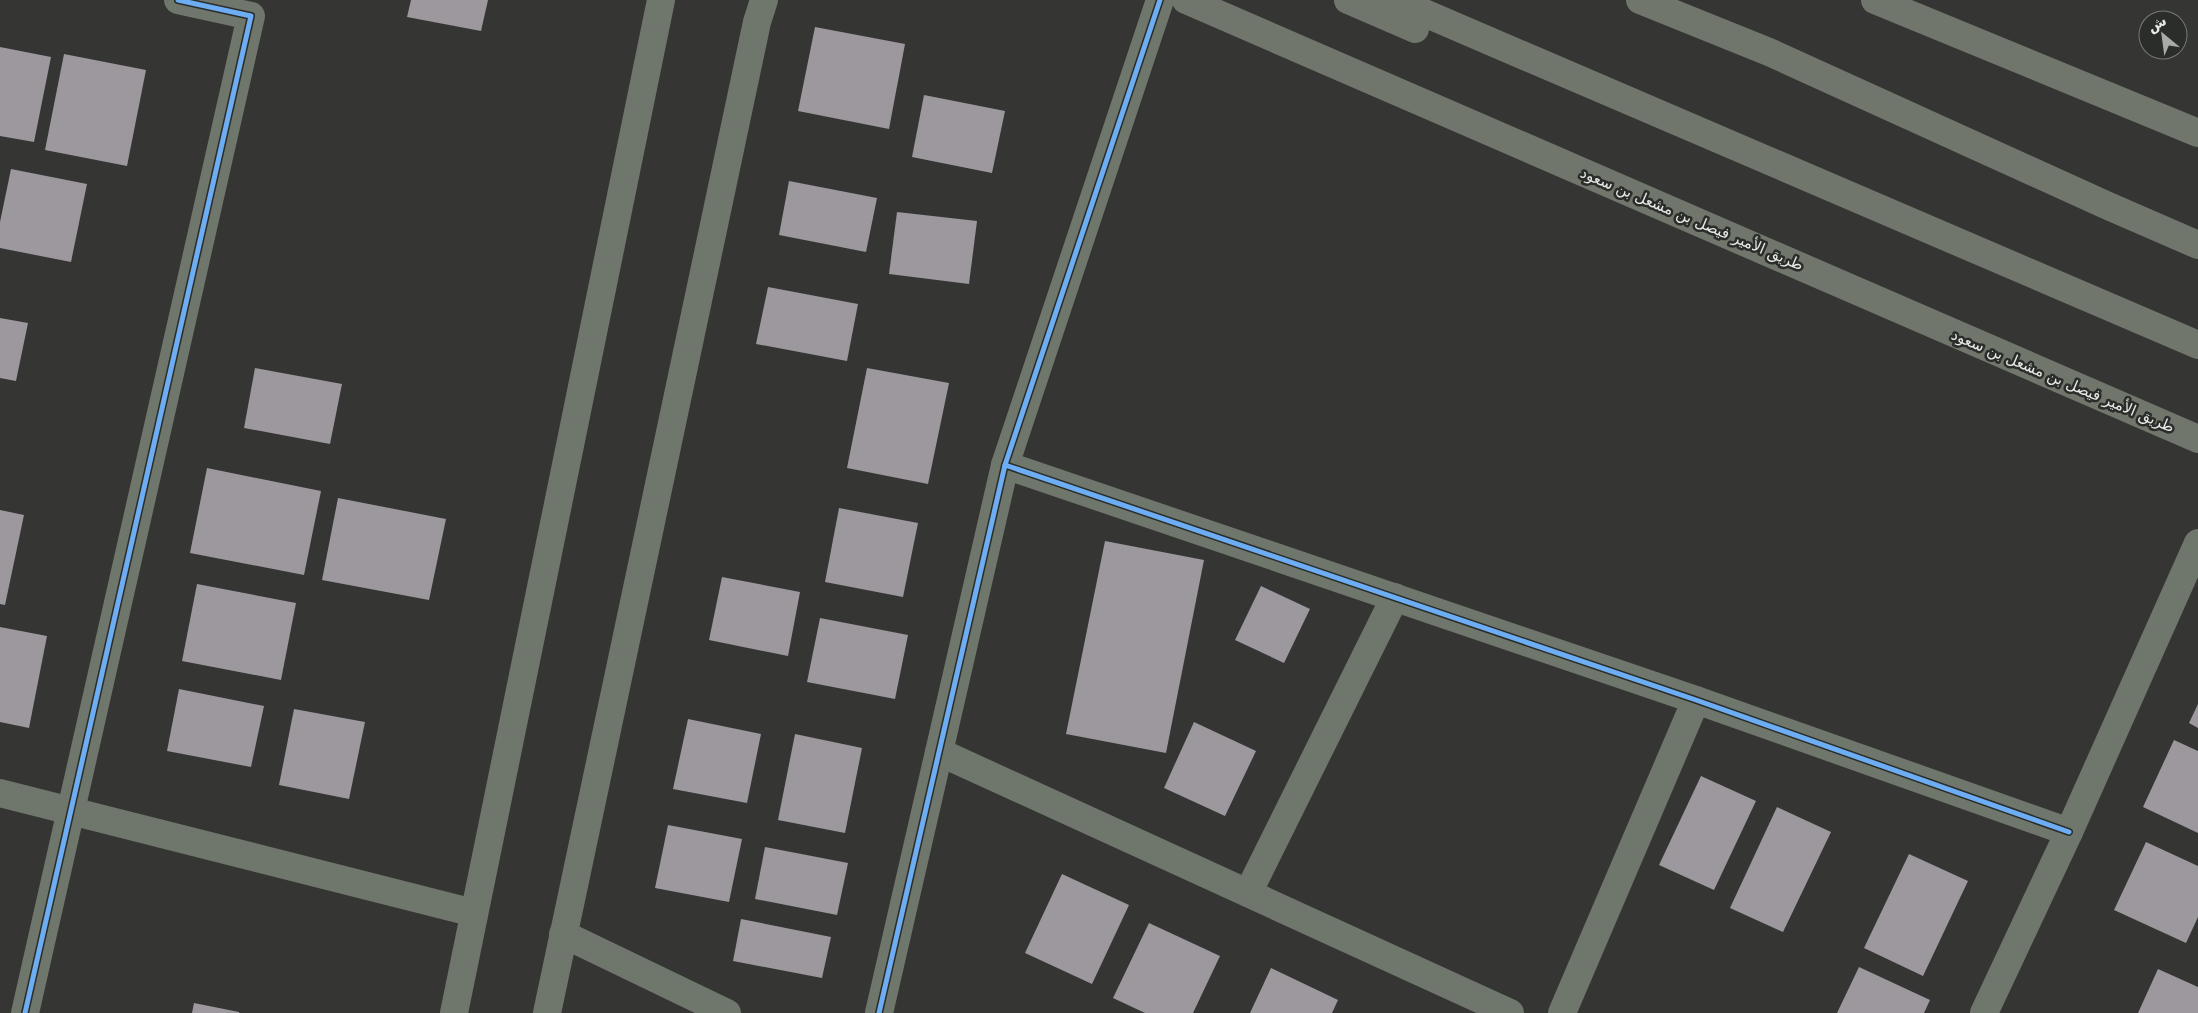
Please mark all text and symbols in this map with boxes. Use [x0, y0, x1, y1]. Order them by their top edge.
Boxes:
north arrow [2138, 10, 2188, 60]
text: ش [2144, 12, 2169, 35]
street label: طريق الأمير فيصل بن مشعل بن سعود [1578, 163, 1807, 274]
street label: طريق الأمير فيصل بن مشعل بن سعود [1949, 325, 2178, 436]

